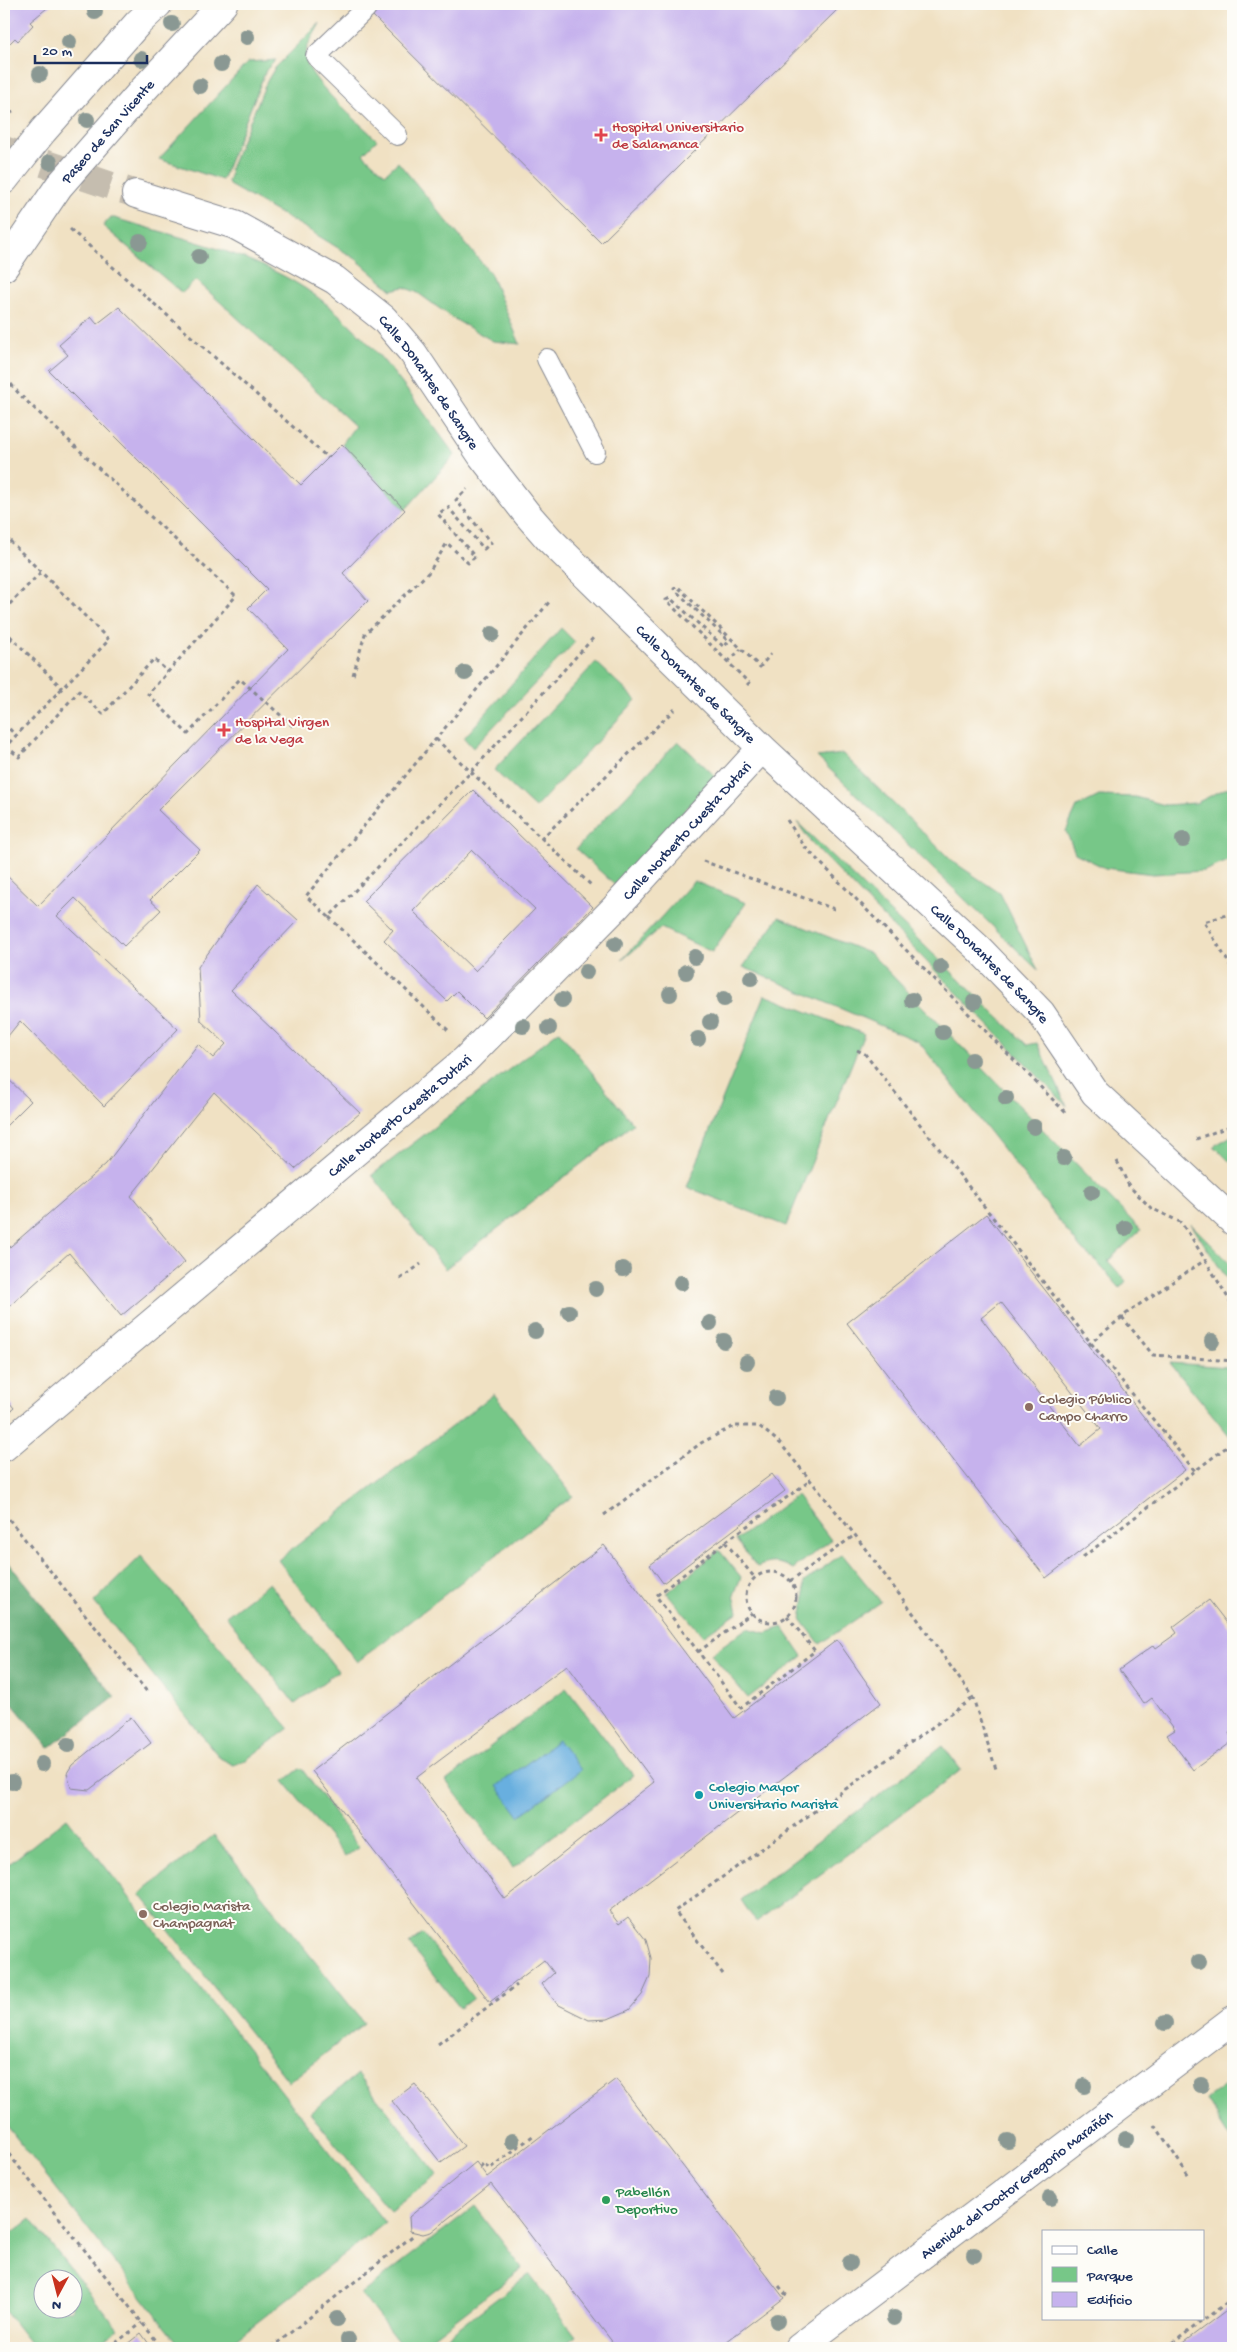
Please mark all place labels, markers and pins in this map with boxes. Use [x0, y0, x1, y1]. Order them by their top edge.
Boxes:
place label: Hospital Universitario de Salamanca [612, 119, 744, 154]
marker: Hospital Universitario de Salamanca [594, 128, 608, 142]
place label: Hospital Virgen de la Vega [235, 714, 329, 749]
marker: Hospital Virgen de la Vega [217, 723, 231, 737]
place label: Colegio Público Campo Charro [1039, 1391, 1132, 1426]
marker: Colegio Público Campo Charro [1023, 1401, 1035, 1413]
place label: Colegio Mayor Universitario Marista [709, 1779, 839, 1814]
marker: Colegio Mayor Universitario Marista [693, 1789, 705, 1801]
place label: Colegio Marista Champagnat [153, 1898, 251, 1933]
marker: Colegio Marista Champagnat [137, 1908, 149, 1920]
place label: Pabellón Deportivo [615, 2184, 678, 2219]
marker: Pabellón Deportivo [600, 2194, 612, 2206]

